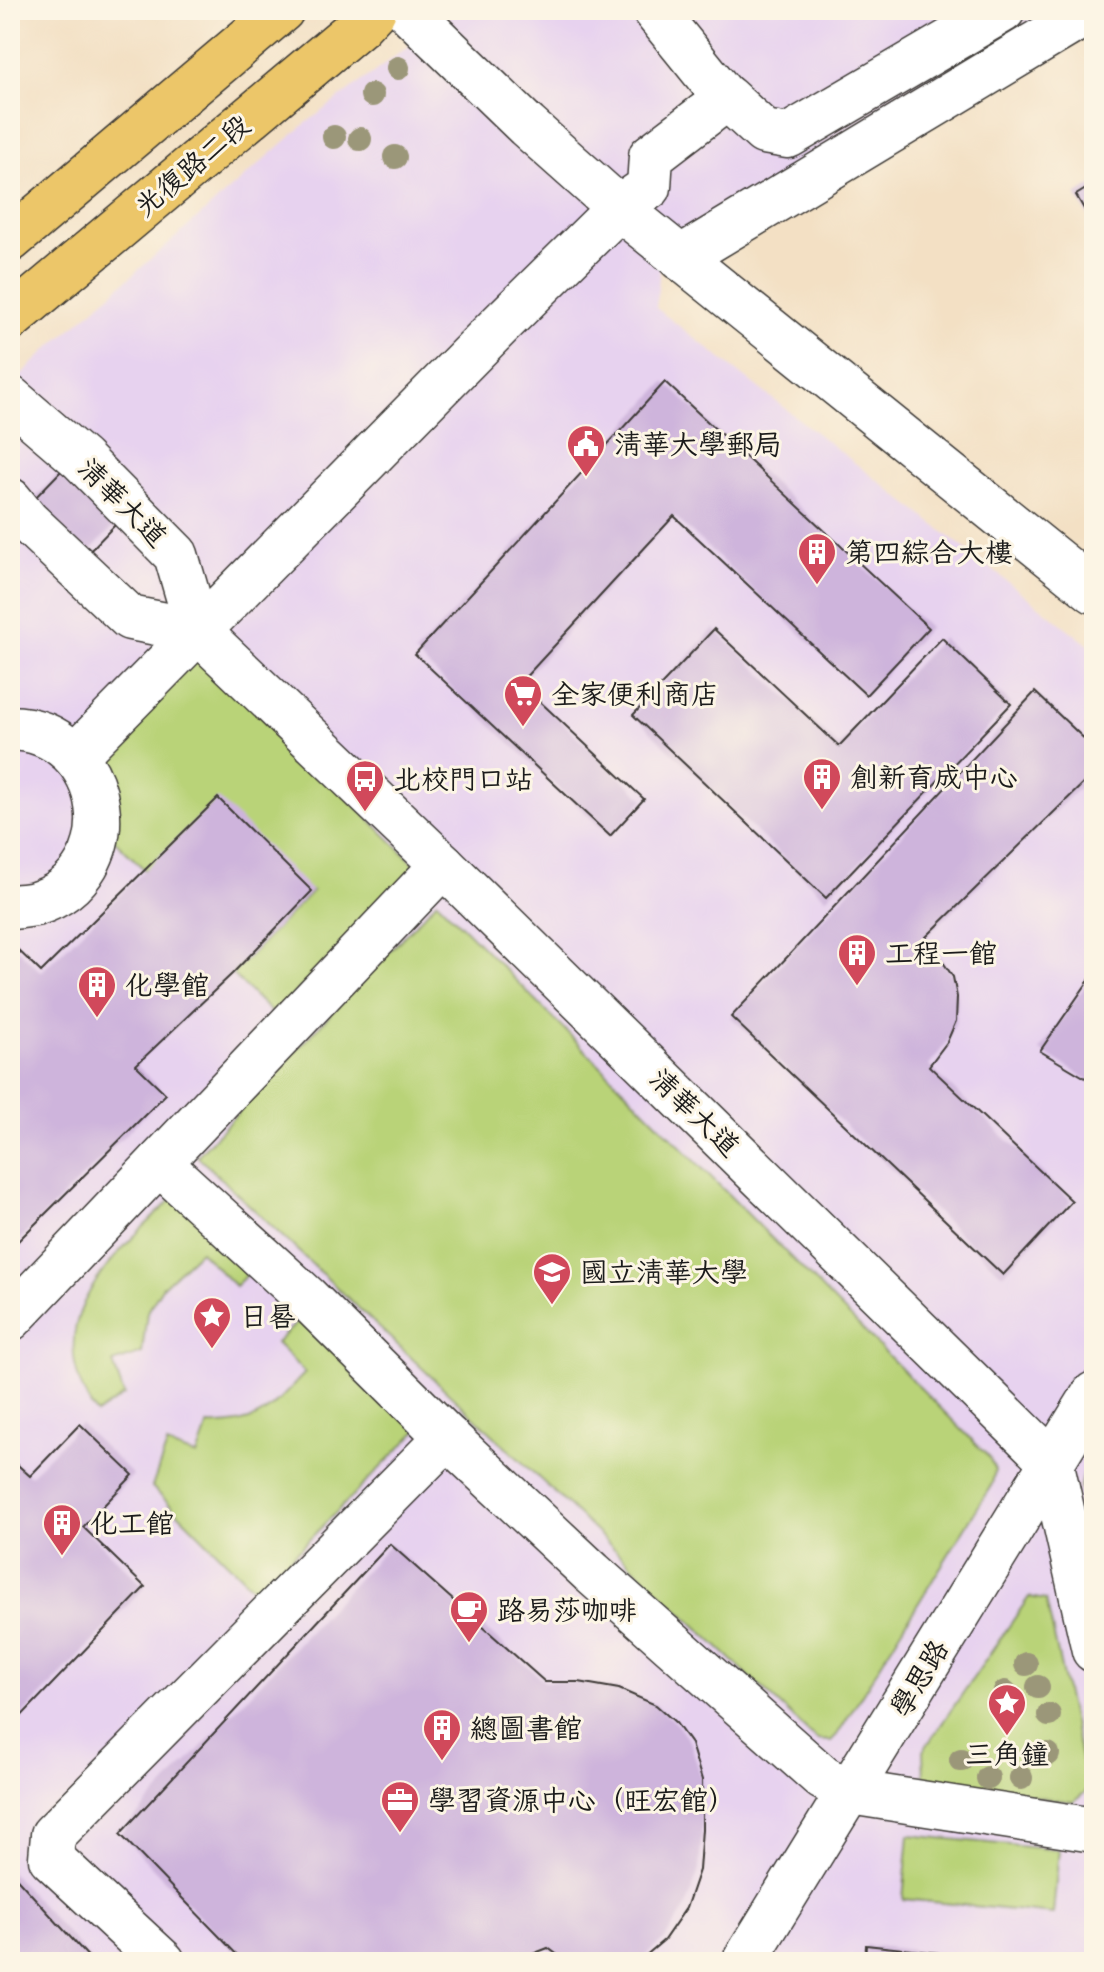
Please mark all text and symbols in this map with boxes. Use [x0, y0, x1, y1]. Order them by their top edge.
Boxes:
street label: 光復路二段 [127, 107, 257, 223]
public building icon: 清華大學郵局 [565, 423, 607, 478]
place label: 清華大學郵局 [614, 427, 782, 461]
street label: 清華大道 [71, 450, 175, 554]
building icon: 第四綜合大樓 [796, 531, 838, 586]
place label: 第四綜合大樓 [845, 535, 1013, 569]
supermarket icon: 全家便利商店 [502, 673, 544, 728]
place label: 全家便利商店 [551, 677, 719, 711]
building icon: 創新育成中心 [801, 756, 843, 811]
bus stop icon: 北校門口站 [344, 758, 386, 813]
place label: 創新育成中心 [850, 760, 1018, 794]
place label: 北校門口站 [393, 762, 533, 796]
building icon: 工程一館 [836, 932, 878, 987]
place label: 工程一館 [885, 936, 997, 970]
building icon: 化學館 [76, 964, 118, 1019]
place label: 化學館 [125, 968, 209, 1002]
street label: 清華大道 [643, 1061, 747, 1163]
school or university icon: 國立清華大學 [531, 1251, 573, 1306]
place label: 國立清華大學 [580, 1255, 748, 1289]
place icon: 日晷 [191, 1295, 233, 1350]
place label: 日晷 [240, 1299, 296, 1333]
building icon: 化工館 [41, 1502, 83, 1557]
place label: 化工館 [90, 1506, 174, 1540]
cafe icon: 路易莎咖啡 [448, 1589, 490, 1644]
place label: 路易莎咖啡 [497, 1593, 637, 1627]
street label: 學思路 [883, 1633, 955, 1723]
place icon: 三角鐘 [986, 1682, 1028, 1737]
building icon: 總圖書館 [421, 1707, 463, 1762]
place label: 總圖書館 [470, 1711, 582, 1745]
place label: 三角鐘 [965, 1737, 1049, 1771]
office icon: 學習資源中心（旺宏館） [379, 1779, 421, 1834]
place label: 學習資源中心（旺宏館） [428, 1783, 736, 1817]

